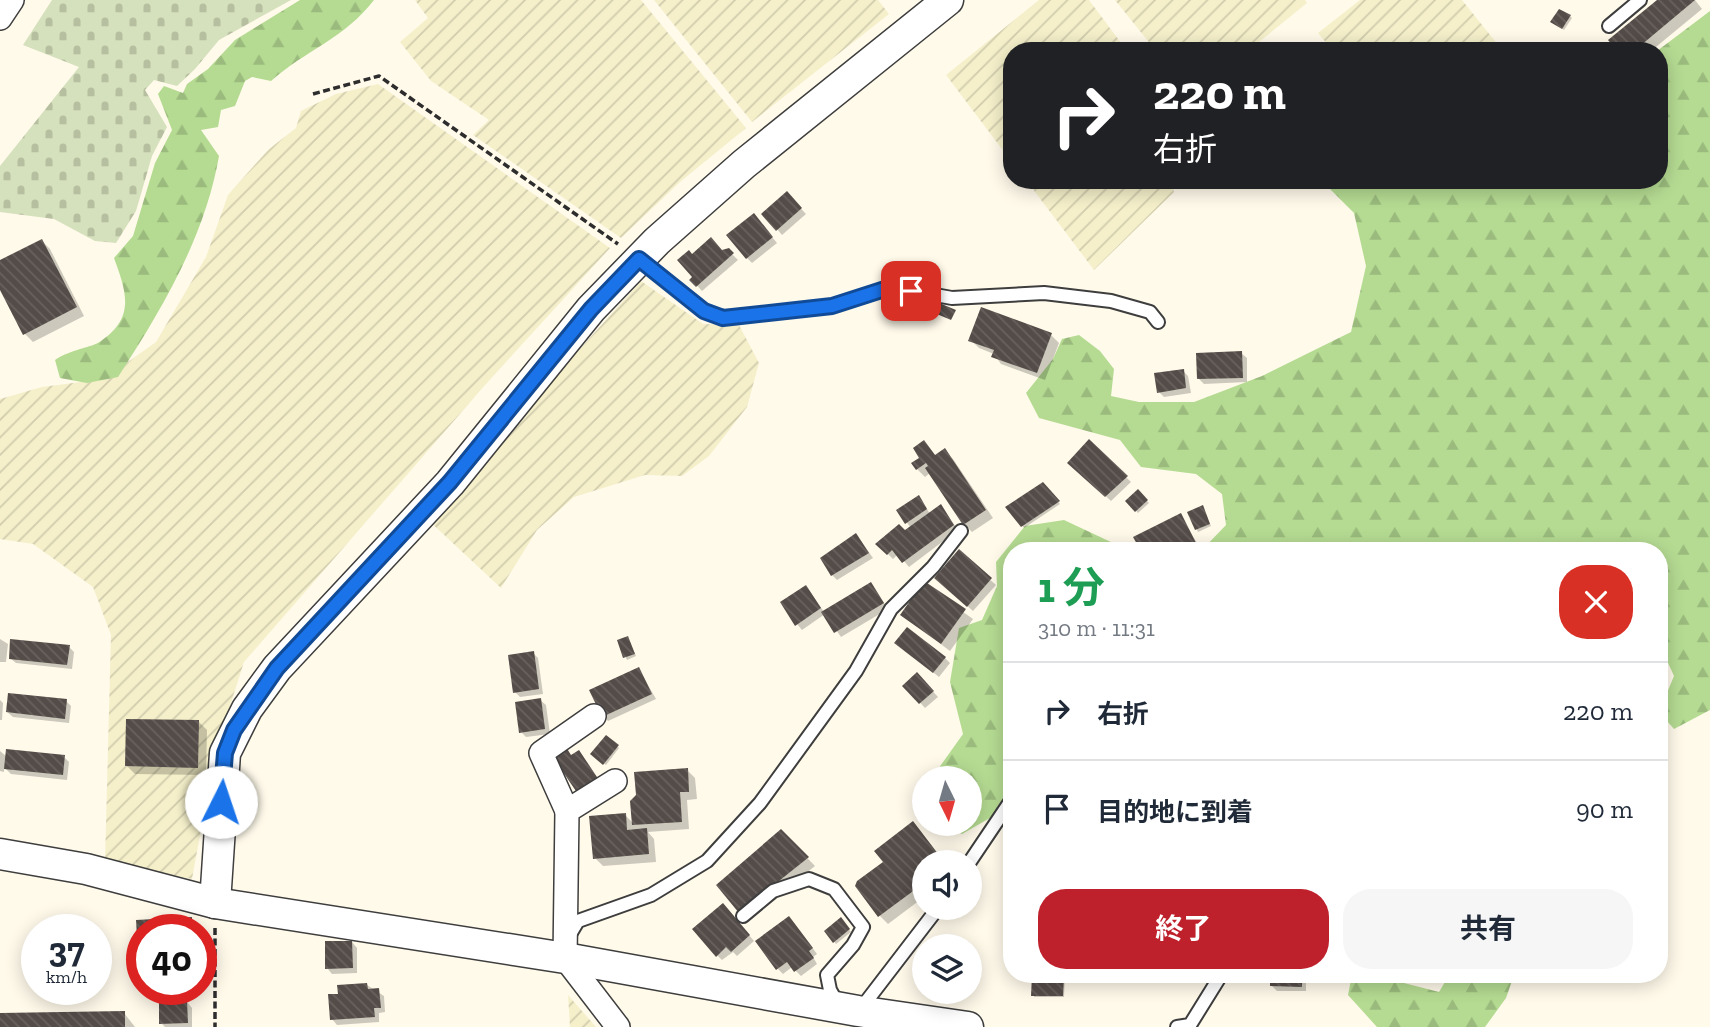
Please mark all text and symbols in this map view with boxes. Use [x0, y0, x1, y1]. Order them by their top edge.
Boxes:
text: 220 m [1153, 63, 1286, 122]
icon: right [1038, 70, 1129, 161]
text: 右折 [1153, 130, 1217, 168]
pin [881, 261, 941, 321]
icon: arrive [892, 272, 930, 310]
text: 1 分 [1038, 562, 1105, 613]
button: close [1559, 565, 1633, 639]
text: 310 m · 11:31 [1038, 614, 1155, 642]
icon: right [1038, 692, 1076, 730]
text: 220 m [1563, 695, 1633, 727]
text: 右折 [1097, 698, 1149, 730]
position arrow [184, 765, 258, 839]
north arrow [912, 766, 982, 836]
map controls [912, 766, 982, 1004]
icon: arrive [1038, 790, 1076, 828]
text: 90 m [1576, 793, 1633, 825]
text: 目的地に到着 [1097, 796, 1253, 828]
button: sound [912, 850, 982, 920]
button: 終了 [1038, 889, 1329, 969]
button: 共有 [1343, 889, 1633, 969]
speed limit sign: 40 [126, 914, 217, 1005]
text: 37 [49, 929, 84, 971]
button: layers [912, 934, 982, 1004]
text: km/h [46, 966, 87, 988]

